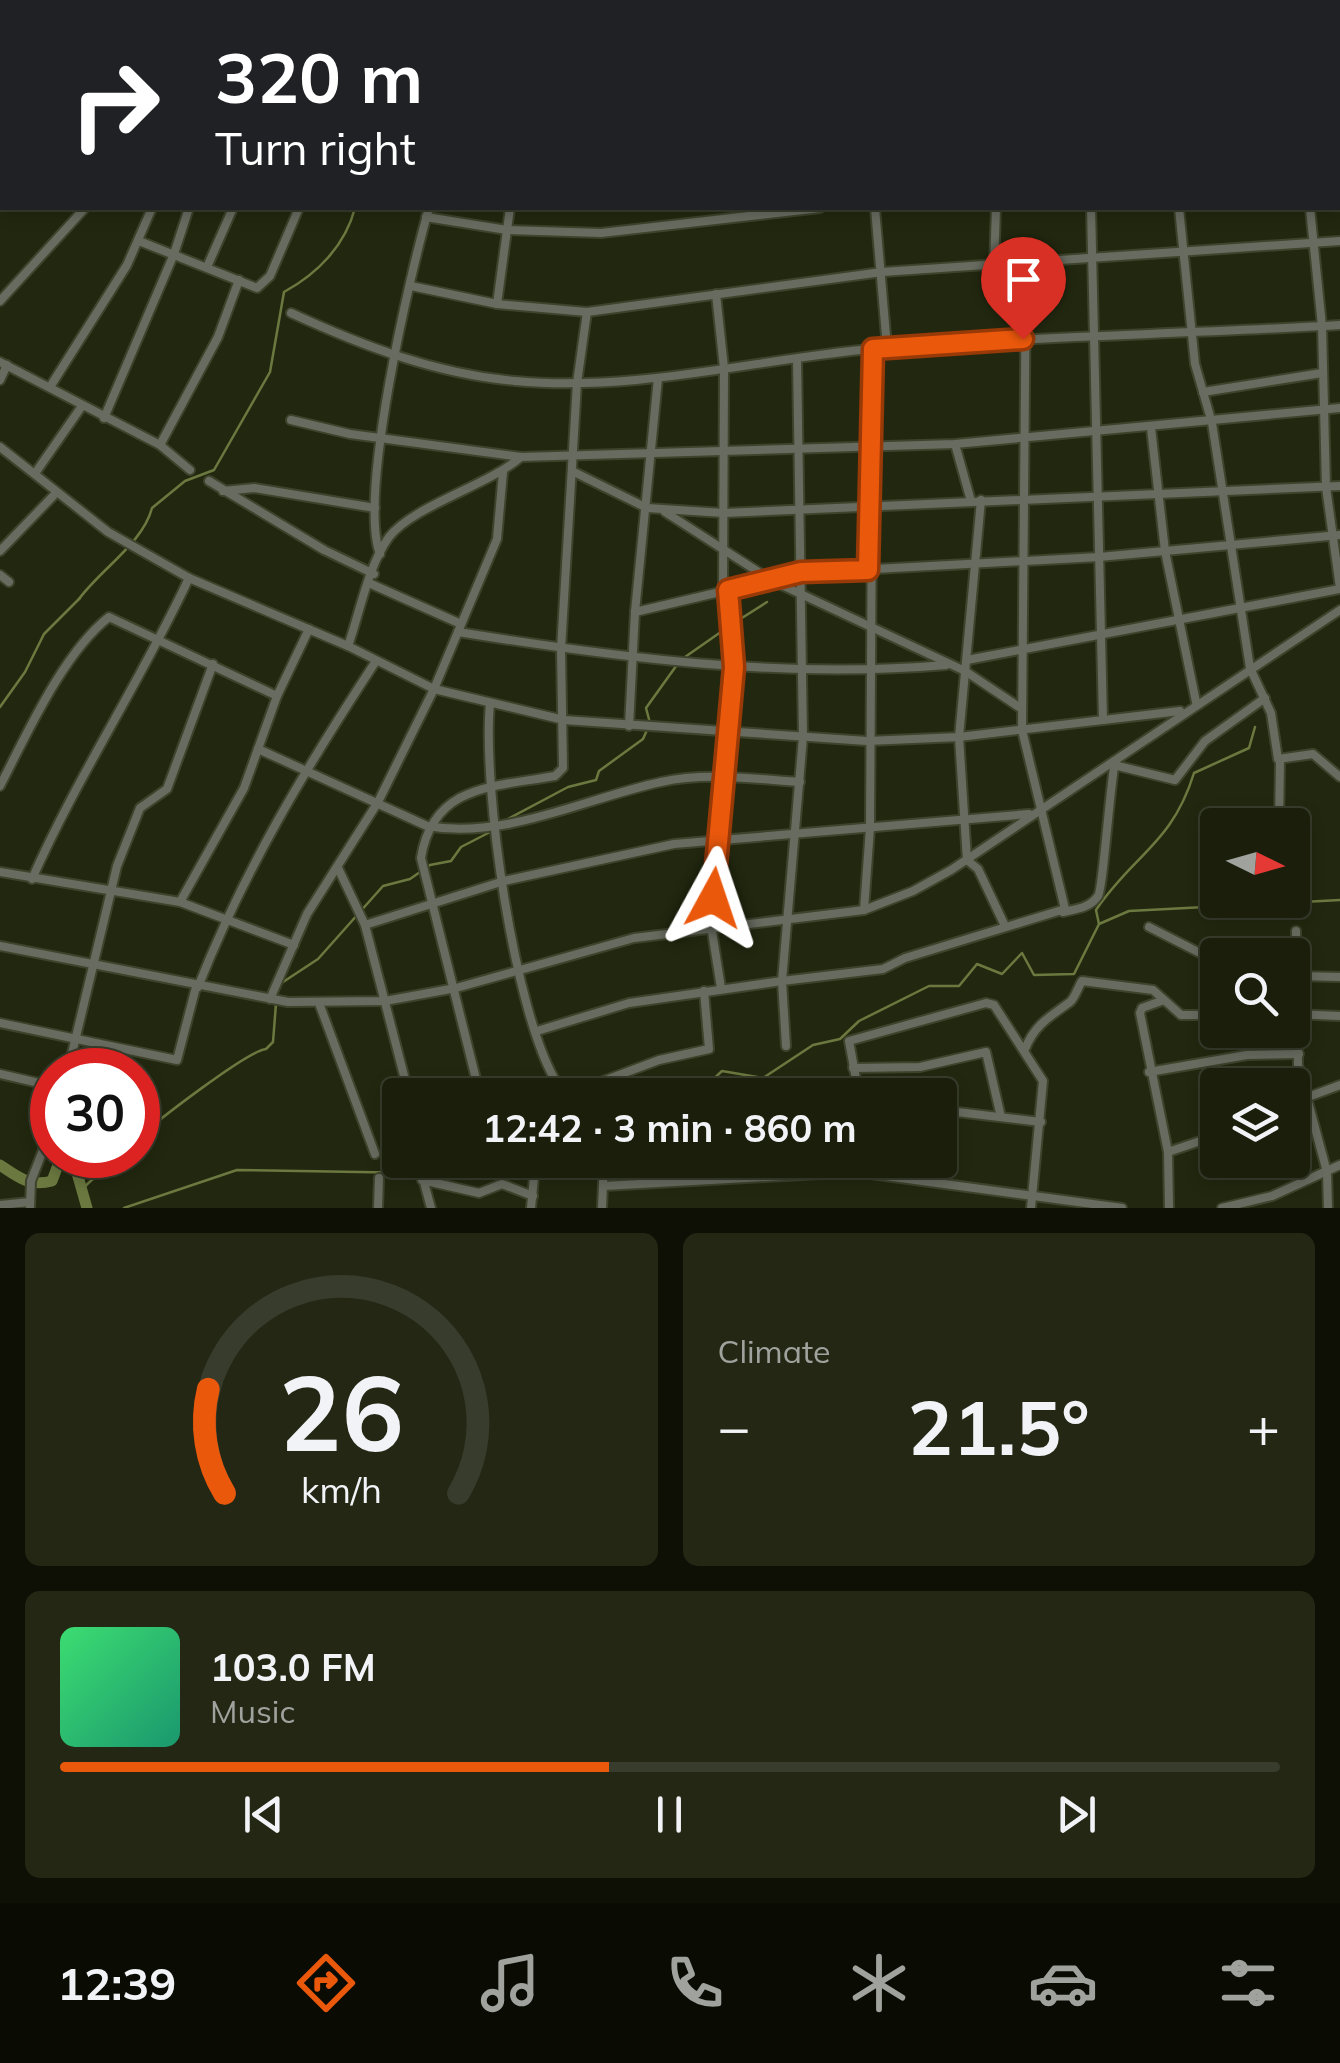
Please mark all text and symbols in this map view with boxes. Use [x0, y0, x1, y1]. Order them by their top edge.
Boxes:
text: 320 m [215, 33, 423, 121]
icon: right [50, 40, 180, 170]
text: Turn right [215, 120, 416, 176]
pin [981, 237, 1066, 340]
icon: arrive [996, 252, 1051, 307]
north arrow [1200, 808, 1310, 918]
map controls [1200, 808, 1310, 1178]
position arrow [661, 846, 765, 950]
button: search [1200, 938, 1310, 1048]
speed limit sign: 30 [30, 1048, 160, 1178]
button: layers [1200, 1068, 1310, 1178]
text: 12:42 · 3 min · 860 m [482, 1104, 857, 1152]
text: Climate [718, 1331, 830, 1371]
text: 26 [279, 1346, 404, 1477]
text: 21.5° [908, 1380, 1090, 1474]
text: − [718, 1392, 751, 1461]
text: + [1247, 1392, 1280, 1461]
text: km/h [301, 1467, 382, 1512]
text: 103.0 FM [210, 1643, 376, 1691]
text: Music [210, 1691, 295, 1731]
icon: previous [236, 1787, 291, 1842]
icon: pause [642, 1787, 697, 1842]
icon: next [1049, 1787, 1104, 1842]
icon: directions [291, 1948, 361, 2018]
icon: music [475, 1948, 545, 2018]
icon: phone [660, 1948, 730, 2018]
icon: climate [844, 1948, 914, 2018]
icon: car [1028, 1948, 1098, 2018]
icon: filters [1213, 1948, 1283, 2018]
text: 12:39 [57, 1955, 176, 2011]

